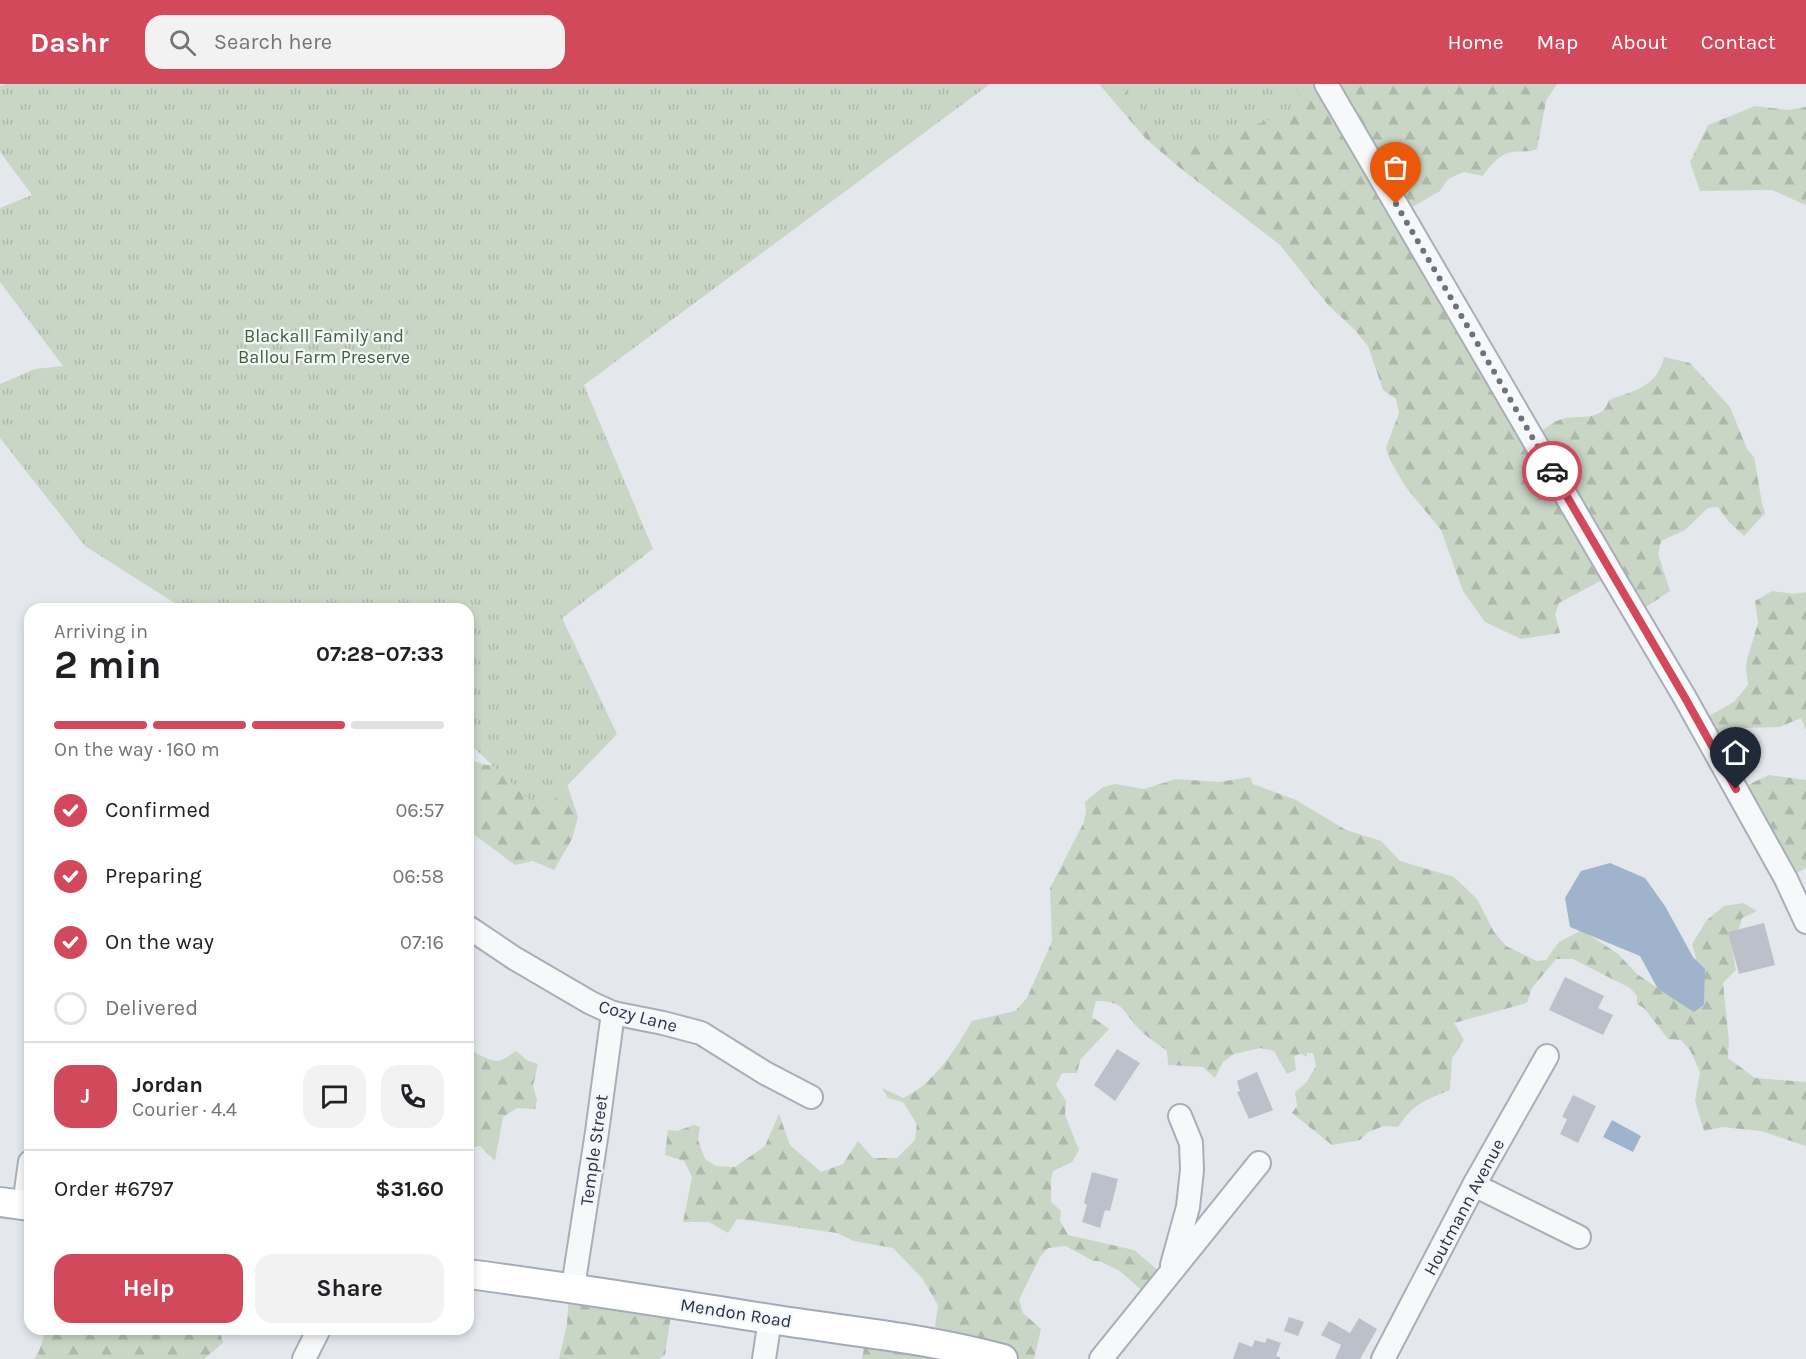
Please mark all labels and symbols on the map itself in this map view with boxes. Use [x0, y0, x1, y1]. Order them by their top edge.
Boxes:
pin [1370, 142, 1421, 204]
park label: Blackall Family and Ballou Farm Preserve [238, 325, 410, 368]
courier [1522, 441, 1582, 501]
pin [1710, 727, 1761, 789]
street label: Cozy Lane [596, 995, 680, 1037]
street label: Temple Street [575, 1093, 613, 1207]
street label: Houtmann Avenue [1419, 1135, 1509, 1279]
street label: Mendon Road [679, 1293, 793, 1333]

